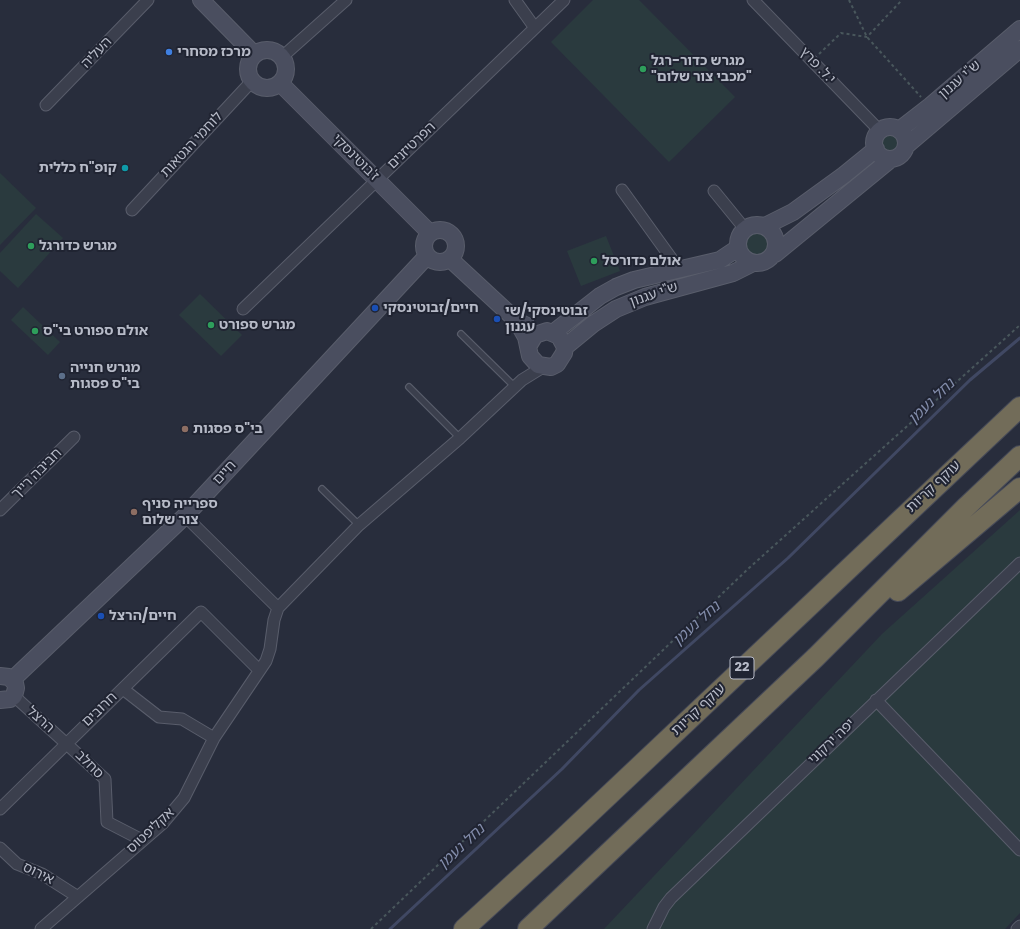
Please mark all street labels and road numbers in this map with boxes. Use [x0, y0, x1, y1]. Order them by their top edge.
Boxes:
street label: העליה [78, 34, 116, 72]
street label: י.ל. פרץ [796, 44, 838, 88]
street label: ש"י עגנון [936, 57, 984, 103]
street label: לוחמי הגטאות [157, 109, 227, 181]
street label: הפרטיזנים [384, 119, 440, 173]
street label: ז'בוטינסקי [328, 131, 382, 185]
street label: ש"י עגנון [628, 279, 680, 311]
street label: חביבה רייך [8, 445, 66, 503]
street label: חיים [210, 458, 240, 488]
street label: עוקף קריות [903, 458, 965, 516]
road number: 22 [730, 657, 754, 679]
street label: עוקף קריות [668, 681, 730, 739]
street label: חרובים [79, 689, 121, 731]
street label: הרצל [23, 703, 57, 737]
street label: יפה ירקוני [805, 716, 859, 768]
street label: סחלב [71, 747, 107, 783]
street label: אקליפטוס [124, 805, 178, 857]
street label: אירוס [20, 859, 56, 889]

